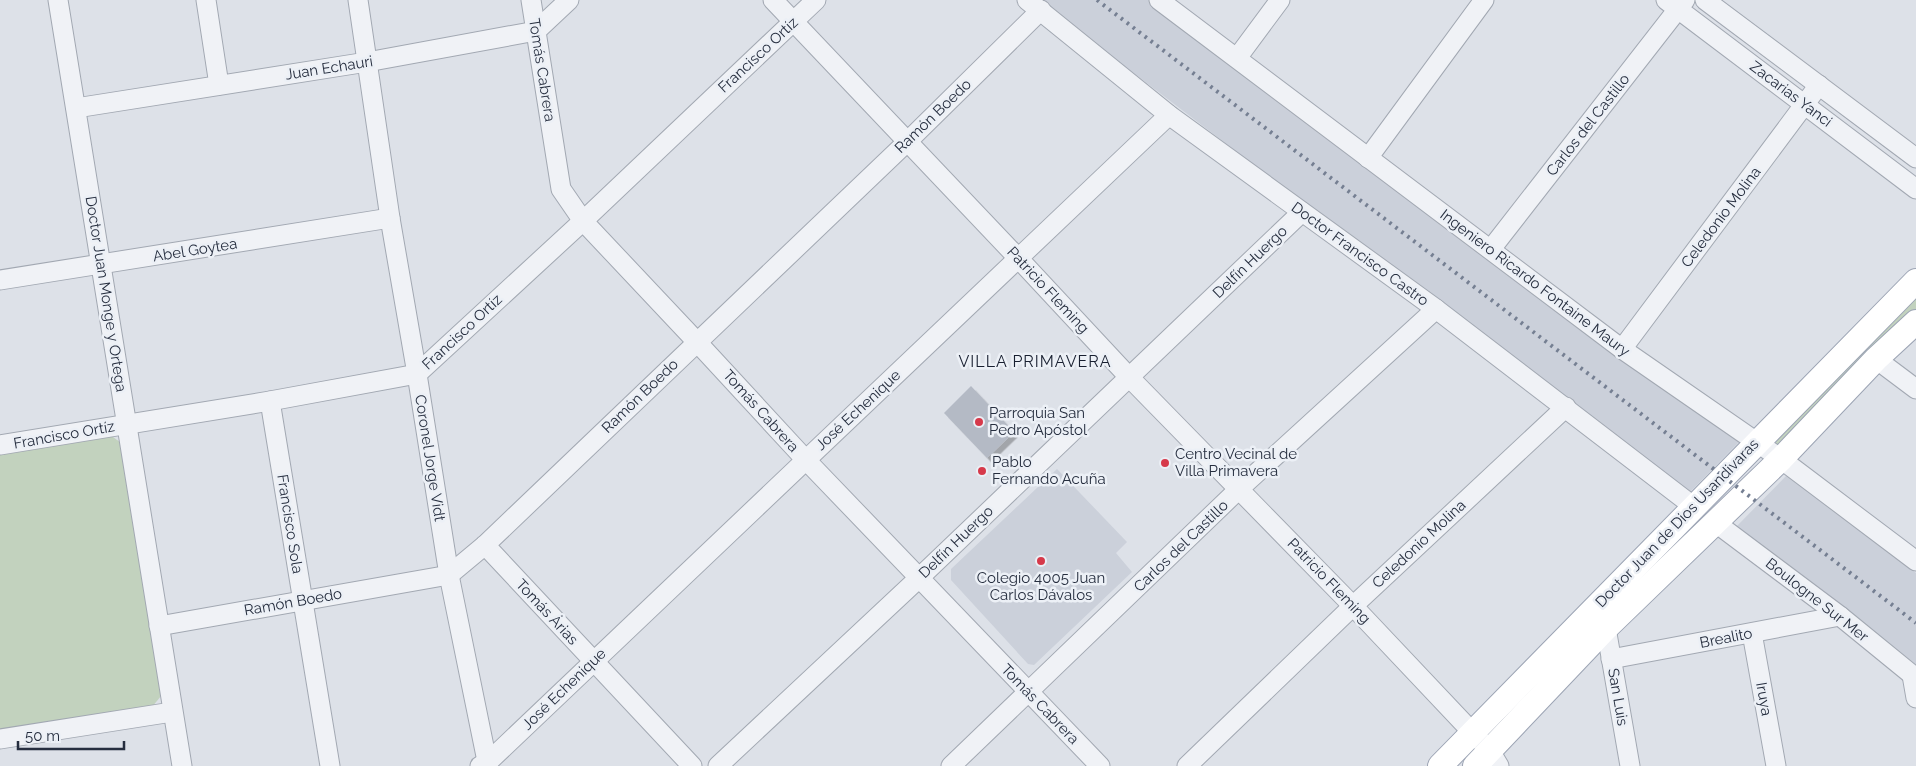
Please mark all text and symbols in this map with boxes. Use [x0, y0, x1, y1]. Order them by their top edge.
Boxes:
street label: Francisco Ortíz [714, 14, 802, 96]
street label: Tomás Cabrera [525, 17, 559, 123]
street label: Juan Echauri [284, 52, 374, 84]
street label: Zacarias Yanci [1746, 57, 1836, 131]
street label: Carlos del Castillo [1543, 70, 1633, 180]
street label: Ramón Boedo [891, 75, 975, 157]
street label: Celedonio Molina [1677, 163, 1765, 271]
street label: Doctor Juan Monge y Ortega [82, 195, 130, 393]
street label: Doctor Francisco Castro [1288, 198, 1432, 310]
street label: Ingeniero Ricardo Fontaine Maury [1437, 206, 1633, 360]
street label: Delfín Huergo [1209, 222, 1291, 302]
street label: Abel Goytea [152, 234, 238, 266]
street label: Patricio Fleming [1003, 243, 1093, 337]
street label: Francisco Ortíz [418, 291, 506, 373]
district label: VILLA PRIMAVERA [959, 352, 1111, 371]
street label: Ramón Boedo [598, 355, 682, 437]
street label: Tomás Cabrera [719, 366, 803, 456]
street label: José Echenique [812, 366, 904, 454]
street label: Coronel Jorge Vidt [411, 393, 449, 523]
place label: Parroquia San Pedro Apóstol [989, 404, 1088, 439]
marker: Parroquia San Pedro Apóstol [973, 416, 985, 428]
street label: Francisco Ortíz [12, 417, 116, 453]
street label: Doctor Juan de Dios Usandivaras [1592, 435, 1762, 611]
place label: Centro Vecinal de Villa Primavera [1175, 445, 1297, 480]
place label: Pablo Fernando Acuña [992, 453, 1106, 488]
marker: Centro Vecinal de Villa Primavera [1159, 457, 1171, 469]
marker: Pablo Fernando Acuña [976, 465, 988, 477]
street label: Francisco Sola [273, 473, 307, 575]
street label: Carlos del Castillo [1130, 496, 1232, 596]
street label: Celedonio Molina [1369, 496, 1469, 592]
street label: Delfín Huergo [915, 502, 997, 582]
street label: Patricio Fleming [1284, 534, 1374, 628]
street label: Boulogne Sur Mer [1762, 554, 1872, 646]
marker: Colegio 4005 Juan Carlos Dávalos [1035, 555, 1047, 567]
place label: Colegio 4005 Juan Carlos Dávalos [977, 569, 1105, 604]
street label: Tomás Árias [512, 575, 582, 649]
street label: Ramón Boedo [243, 585, 343, 619]
street label: Brealito [1698, 624, 1754, 652]
street label: José Echenique [518, 644, 610, 734]
street label: Tomás Cabrera [997, 660, 1083, 748]
street label: San Luis [1604, 667, 1632, 727]
street label: Iruya [1752, 681, 1776, 717]
scale bar [18, 718, 124, 750]
text: 50 m [25, 727, 60, 745]

